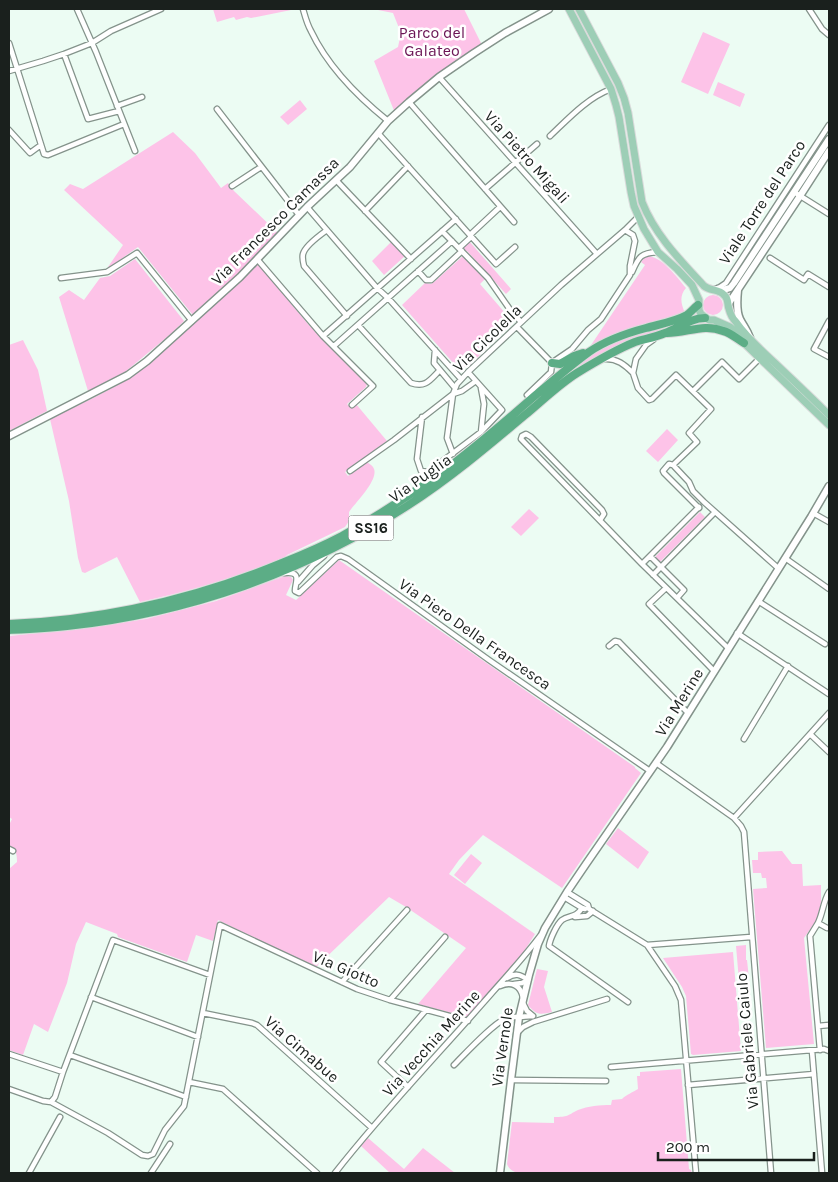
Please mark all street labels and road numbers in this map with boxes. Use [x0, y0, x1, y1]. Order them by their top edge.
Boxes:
street label: Via Pietro Migali [480, 107, 574, 207]
street label: Viale Torre del Parco [715, 136, 809, 268]
street label: Via Francesco Camassa [207, 153, 343, 289]
street label: Via Cicolella [449, 300, 525, 376]
street label: Via Puglia [385, 450, 455, 506]
road number: SS16 [348, 516, 394, 540]
street label: Via Piero Della Francesca [395, 574, 555, 694]
street label: Via Merine [651, 664, 707, 740]
street label: Via Giotto [310, 946, 382, 992]
street label: Via Gabriele Caiulo [732, 972, 762, 1110]
street label: Via Vecchia Merine [378, 986, 484, 1100]
street label: Via Vernole [487, 1006, 517, 1088]
street label: Via Cimabue [261, 1012, 343, 1086]

